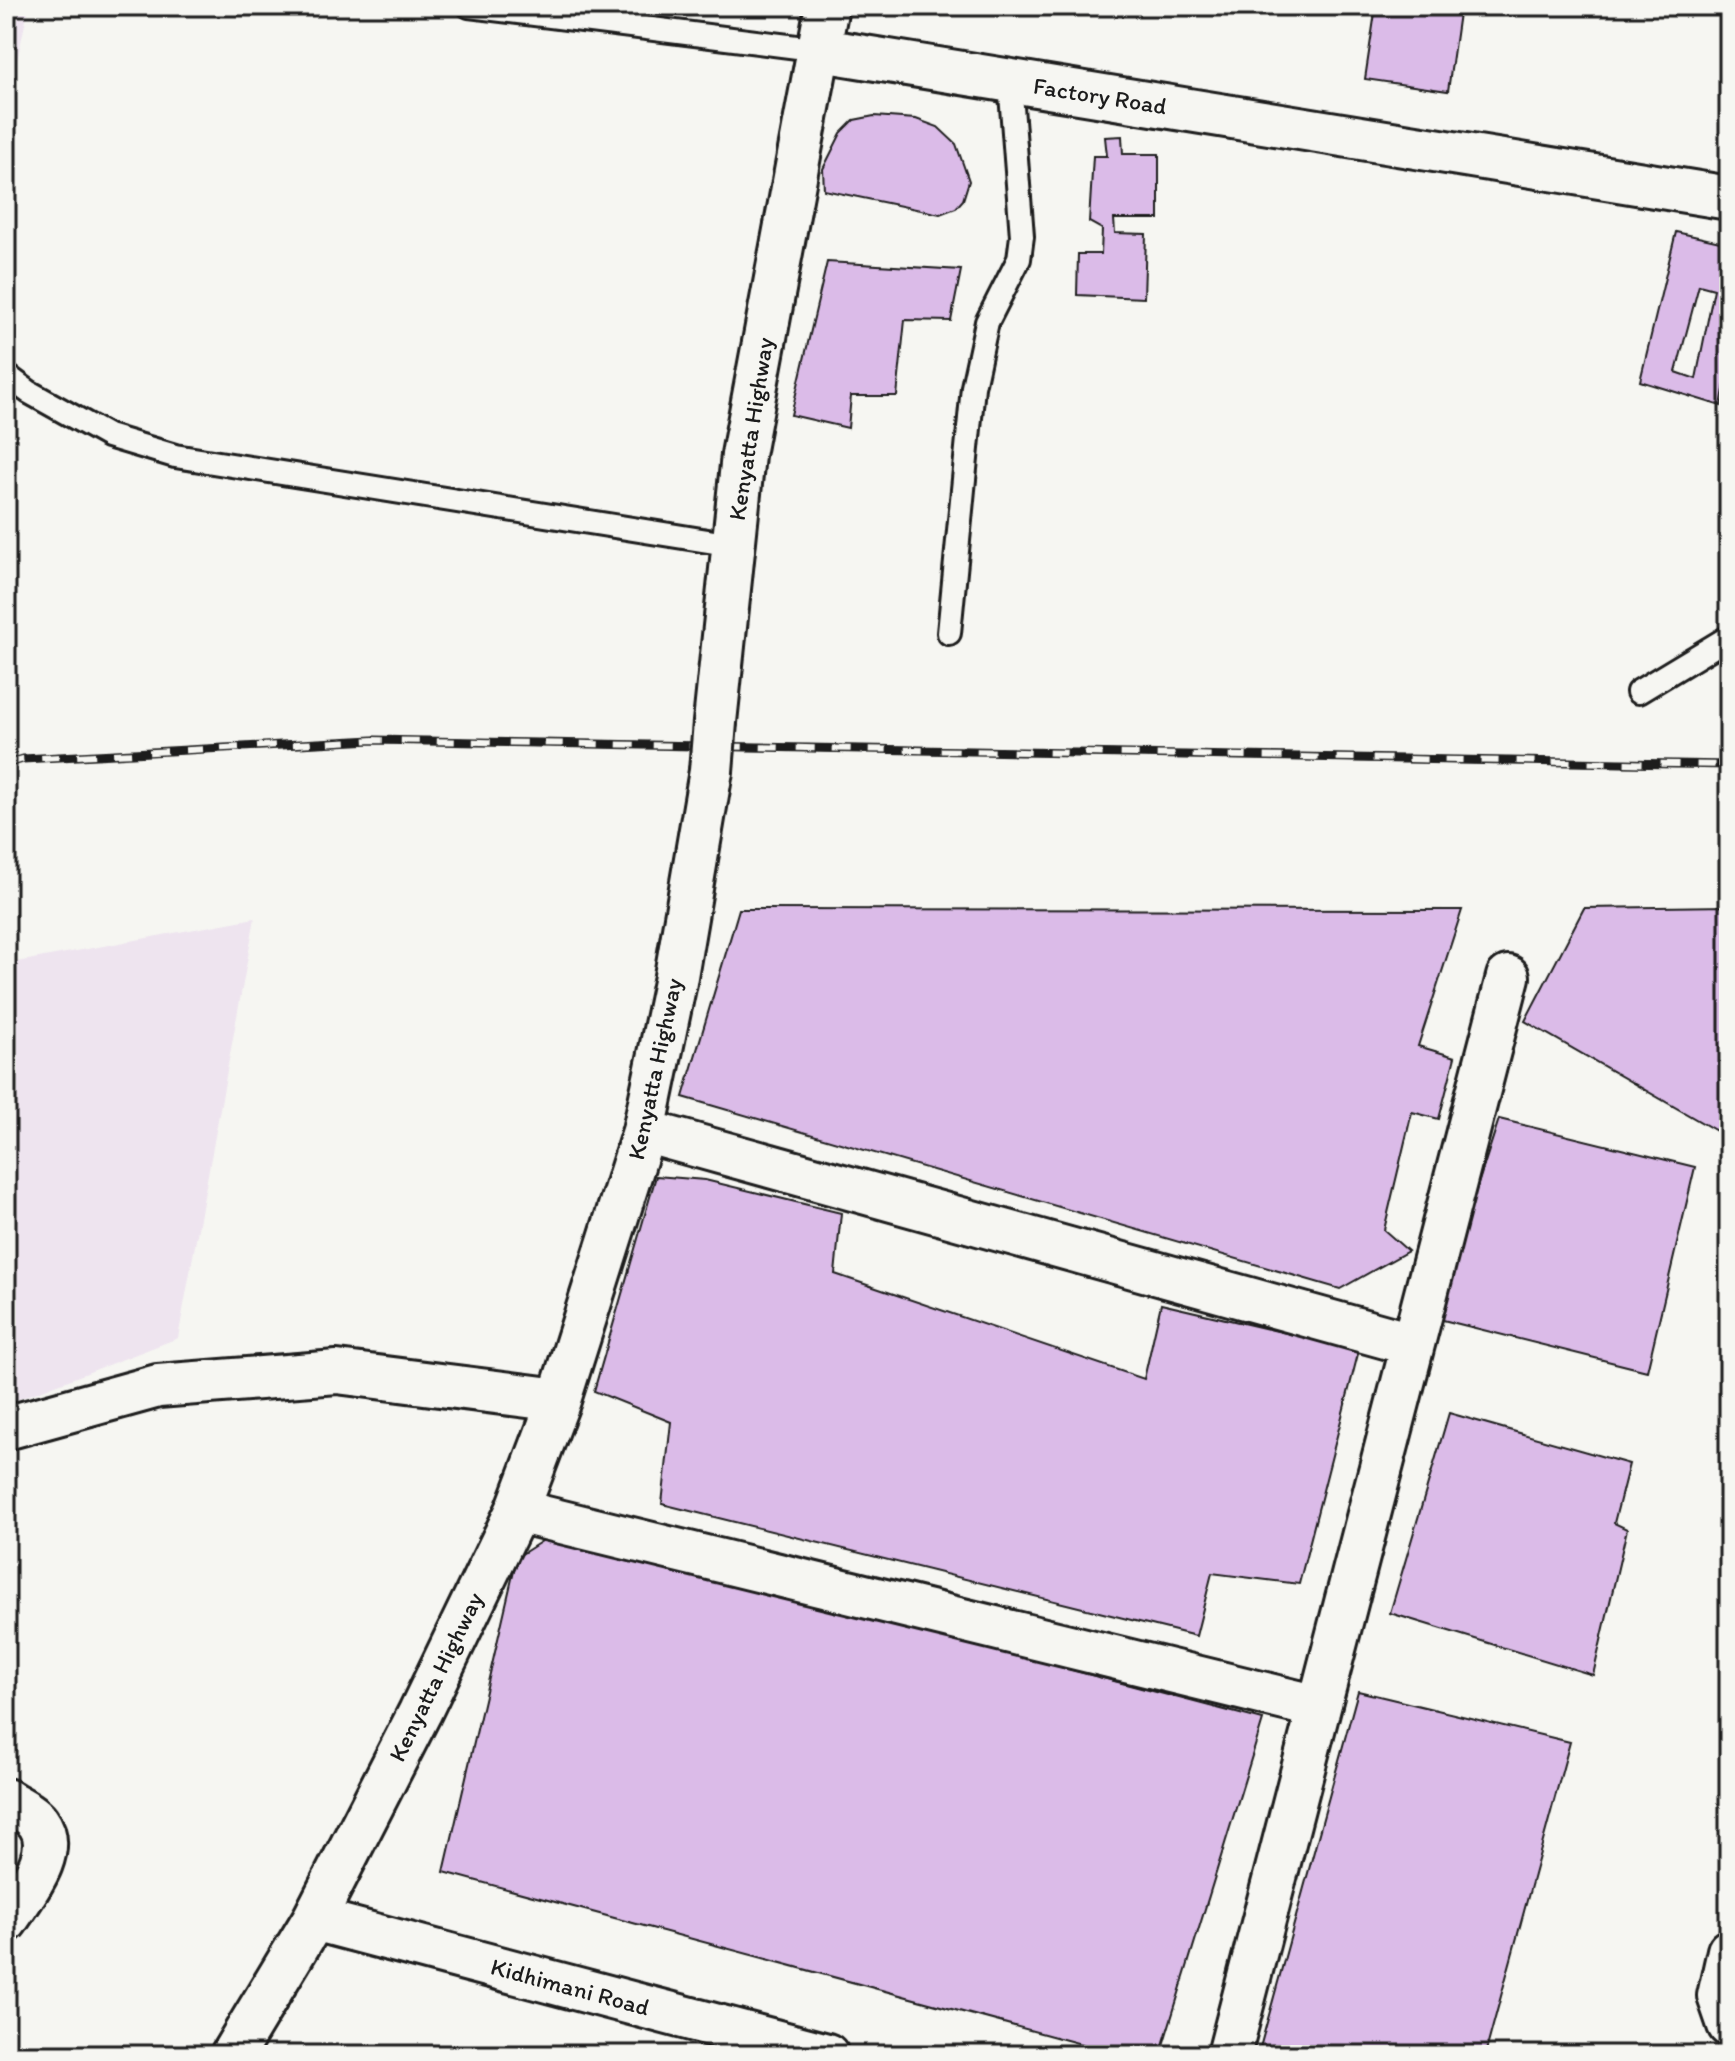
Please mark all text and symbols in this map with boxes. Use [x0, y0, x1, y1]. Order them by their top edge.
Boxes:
street label: Factory Road [1031, 71, 1169, 120]
street label: Kenyatta Highway [722, 335, 779, 523]
street label: Kenyatta Highway [621, 975, 688, 1162]
street label: Kenyatta Highway [382, 1587, 489, 1766]
street label: Kidhimani Road [488, 1951, 653, 2022]

